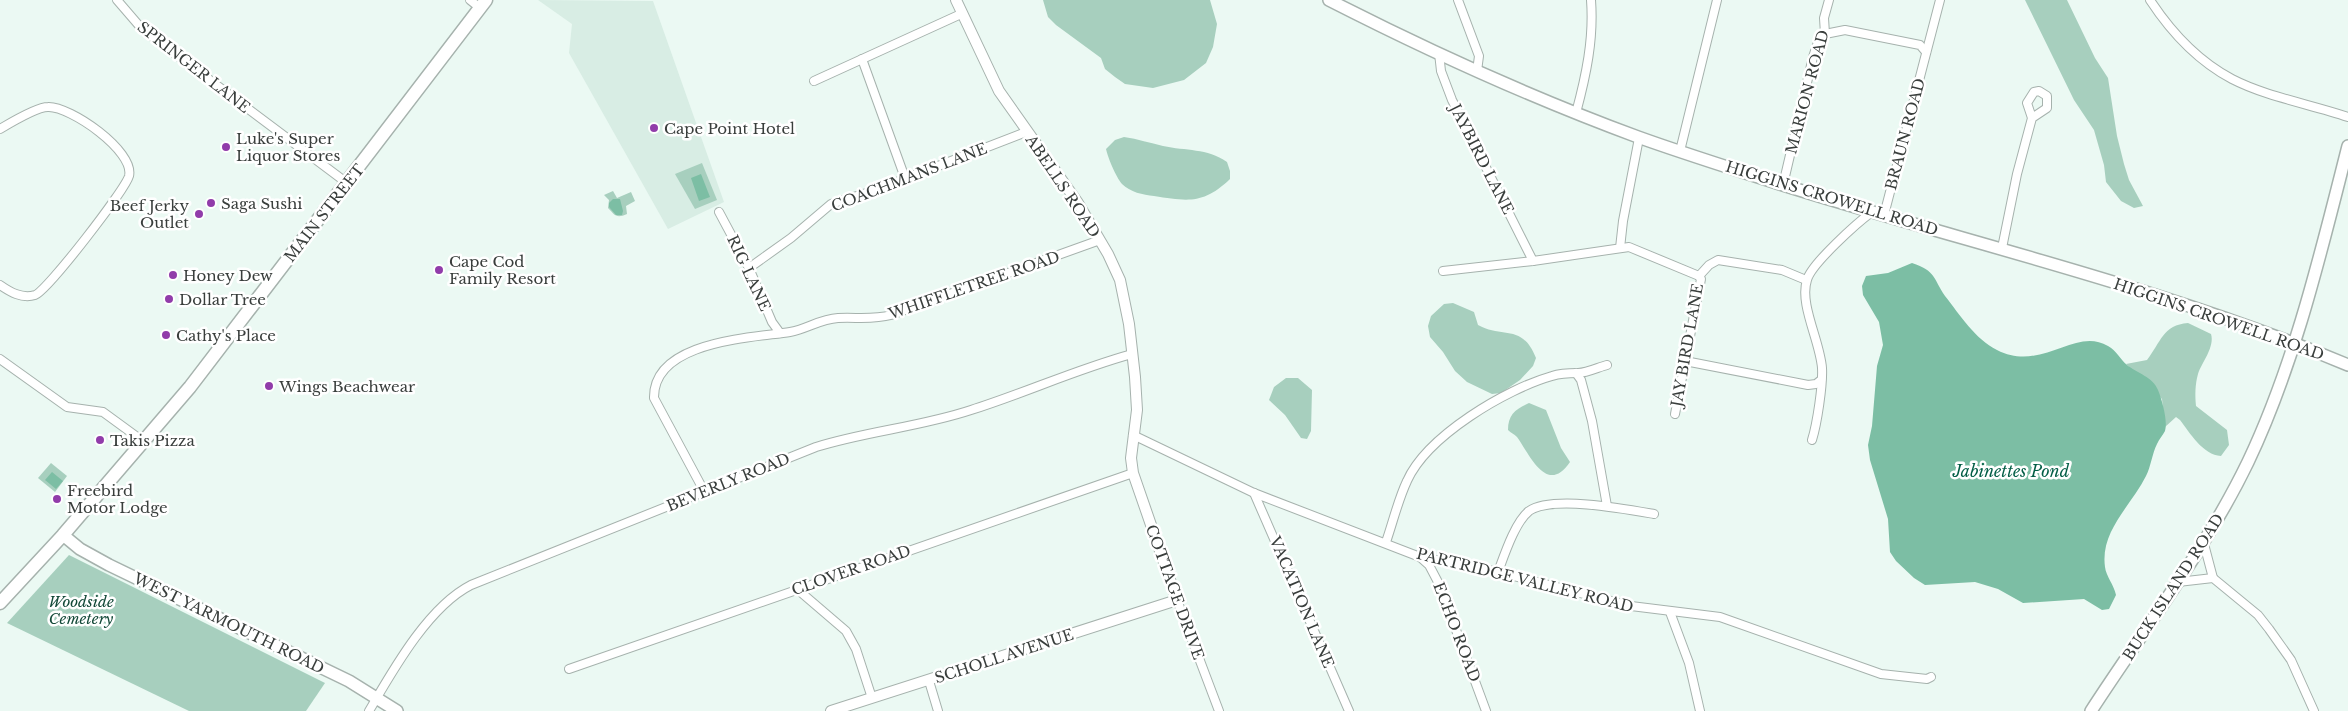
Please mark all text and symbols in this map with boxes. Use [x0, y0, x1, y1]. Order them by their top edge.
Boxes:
street label: SPRINGER LANE [134, 17, 254, 117]
street label: MARION ROAD [1781, 28, 1833, 156]
street label: BRAUN ROAD [1881, 76, 1929, 192]
street label: JAYBIRD LANE [1445, 99, 1518, 217]
place label: Cape Point Hotel [664, 119, 795, 138]
marker: Cape Point Hotel [648, 122, 660, 134]
place label: Luke's Super Liquor Stores [236, 129, 340, 165]
street label: ABELLS ROAD [1021, 130, 1104, 241]
street label: COACHMANS LANE [828, 138, 990, 215]
marker: Luke's Super Liquor Stores [220, 141, 232, 153]
street label: HIGGINS CROWELL ROAD [1723, 157, 1941, 239]
street label: MAIN STREET [280, 160, 368, 266]
place label: Saga Sushi [221, 194, 302, 213]
place label: Beef Jerky Outlet [110, 196, 189, 232]
marker: Saga Sushi [205, 197, 217, 209]
marker: Beef Jerky Outlet [193, 208, 205, 220]
street label: RIG LANE [723, 232, 775, 314]
street label: WHIFFLETREE ROAD [885, 247, 1062, 324]
place label: Cape Cod Family Resort [449, 252, 556, 288]
marker: Cape Cod Family Resort [433, 264, 445, 276]
place label: Honey Dew [183, 266, 273, 285]
marker: Honey Dew [167, 269, 179, 281]
street label: HIGGINS CROWELL ROAD [2111, 274, 2327, 364]
street label: JAY BIRD LANE [1666, 282, 1707, 410]
place label: Dollar Tree [179, 290, 266, 309]
marker: Dollar Tree [163, 293, 175, 305]
place label: Cathy's Place [176, 326, 276, 345]
marker: Cathy's Place [160, 329, 172, 341]
place label: Wings Beachwear [278, 377, 416, 396]
marker: Wings Beachwear [263, 380, 275, 392]
place label: Takis Pizza [110, 431, 195, 450]
marker: Takis Pizza [94, 434, 106, 446]
street label: BEVERLY ROAD [664, 449, 792, 515]
water label: Jabinettes Pond [1952, 461, 2070, 481]
place label: Freebird Motor Lodge [67, 481, 168, 517]
marker: Freebird Motor Lodge [51, 493, 63, 505]
street label: BUCK ISLAND ROAD [2118, 510, 2228, 664]
street label: COTTAGE DRIVE [1142, 522, 1208, 662]
street label: VACATION LANE [1265, 532, 1338, 671]
street label: CLOVER ROAD [789, 541, 913, 599]
street label: PARTRIDGE VALLEY ROAD [1414, 544, 1636, 616]
street label: WEST YARMOUTH ROAD [130, 568, 328, 678]
street label: ECHO ROAD [1429, 579, 1485, 685]
park label: Woodside Cemetery [48, 592, 114, 628]
street label: SCHOLL AVENUE [932, 625, 1076, 687]

